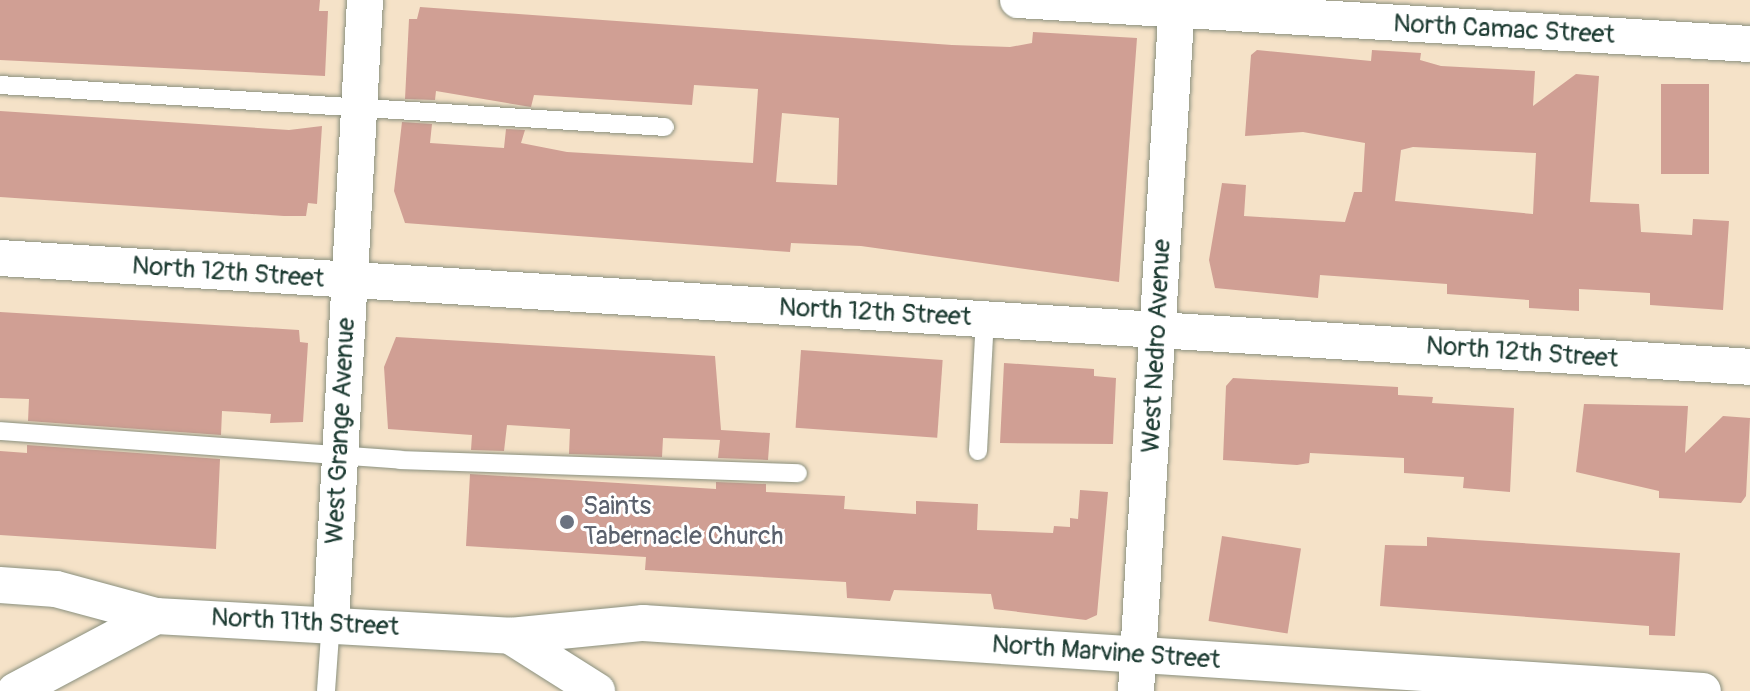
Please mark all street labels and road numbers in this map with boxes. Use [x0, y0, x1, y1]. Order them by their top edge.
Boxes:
street label: North Camac Street [1392, 9, 1616, 51]
street label: West Nedro Avenue [1136, 238, 1178, 454]
street label: North 12th Street [131, 251, 325, 295]
street label: North 12th Street [778, 292, 972, 334]
street label: West Grange Avenue [319, 317, 363, 545]
street label: North 12th Street [1425, 331, 1619, 375]
street label: North 11th Street [210, 602, 400, 644]
street label: North Marvine Street [991, 629, 1221, 677]

